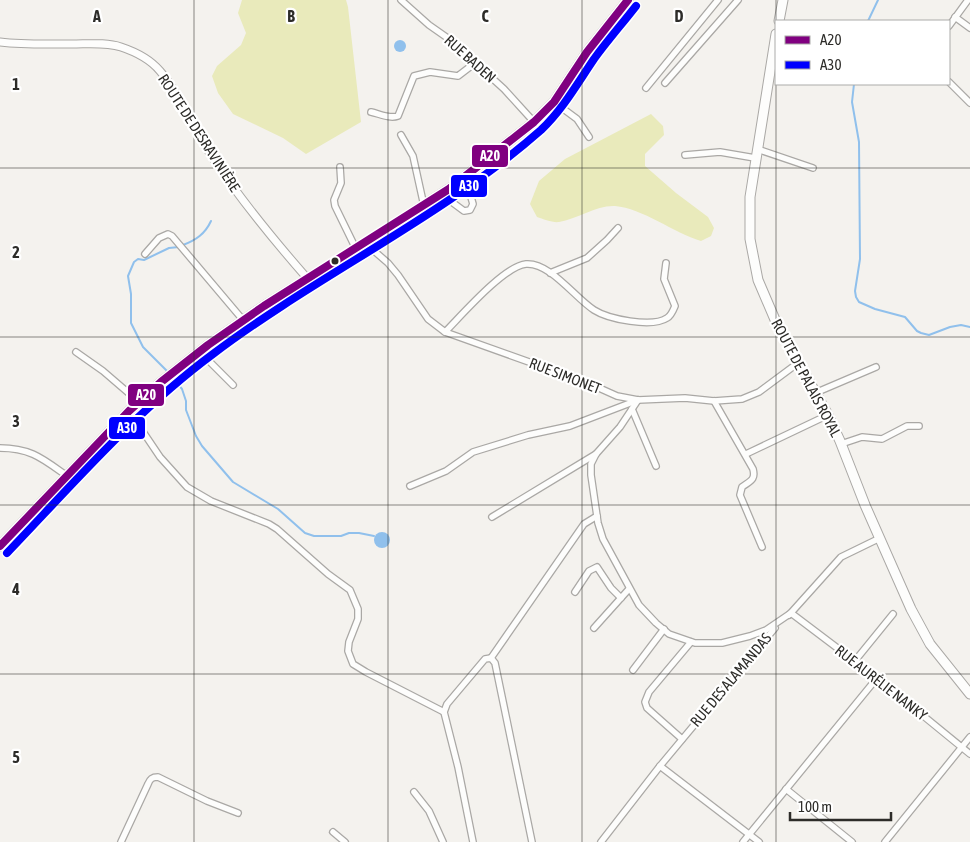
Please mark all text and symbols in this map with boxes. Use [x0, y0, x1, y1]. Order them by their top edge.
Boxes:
text: A [92, 7, 101, 25]
text: B [287, 7, 295, 25]
text: C [481, 7, 489, 25]
text: D [675, 7, 684, 25]
legend [775, 20, 950, 85]
street label: RUE BADEN [441, 31, 499, 86]
text: A20 [820, 31, 841, 48]
text: A30 [820, 56, 841, 73]
street label: ROUTE DE DESRAVINIÈRE [155, 71, 244, 195]
text: 1 [12, 75, 20, 93]
line badge: A20 [471, 144, 509, 168]
text: A20 [479, 148, 500, 164]
line badge: A30 [450, 174, 488, 198]
text: A30 [458, 178, 479, 194]
text: 2 [12, 243, 20, 261]
unlabelled marker [330, 256, 340, 266]
street label: ROUTE DE PALAIS ROYAL [768, 316, 845, 440]
street label: RUE SIMONET [527, 354, 604, 397]
line badge: A20 [127, 383, 165, 407]
text: A20 [135, 387, 156, 403]
text: 3 [12, 412, 20, 430]
line badge: A30 [108, 416, 146, 440]
text: A30 [116, 420, 137, 436]
text: 4 [11, 580, 20, 598]
street label: RUE DES ALAMANDAS [687, 629, 775, 730]
street label: RUE AURÉLIE NANKY [832, 641, 931, 724]
text: 5 [12, 748, 20, 766]
scale bar [790, 790, 891, 822]
text: 100 m [798, 798, 832, 815]

